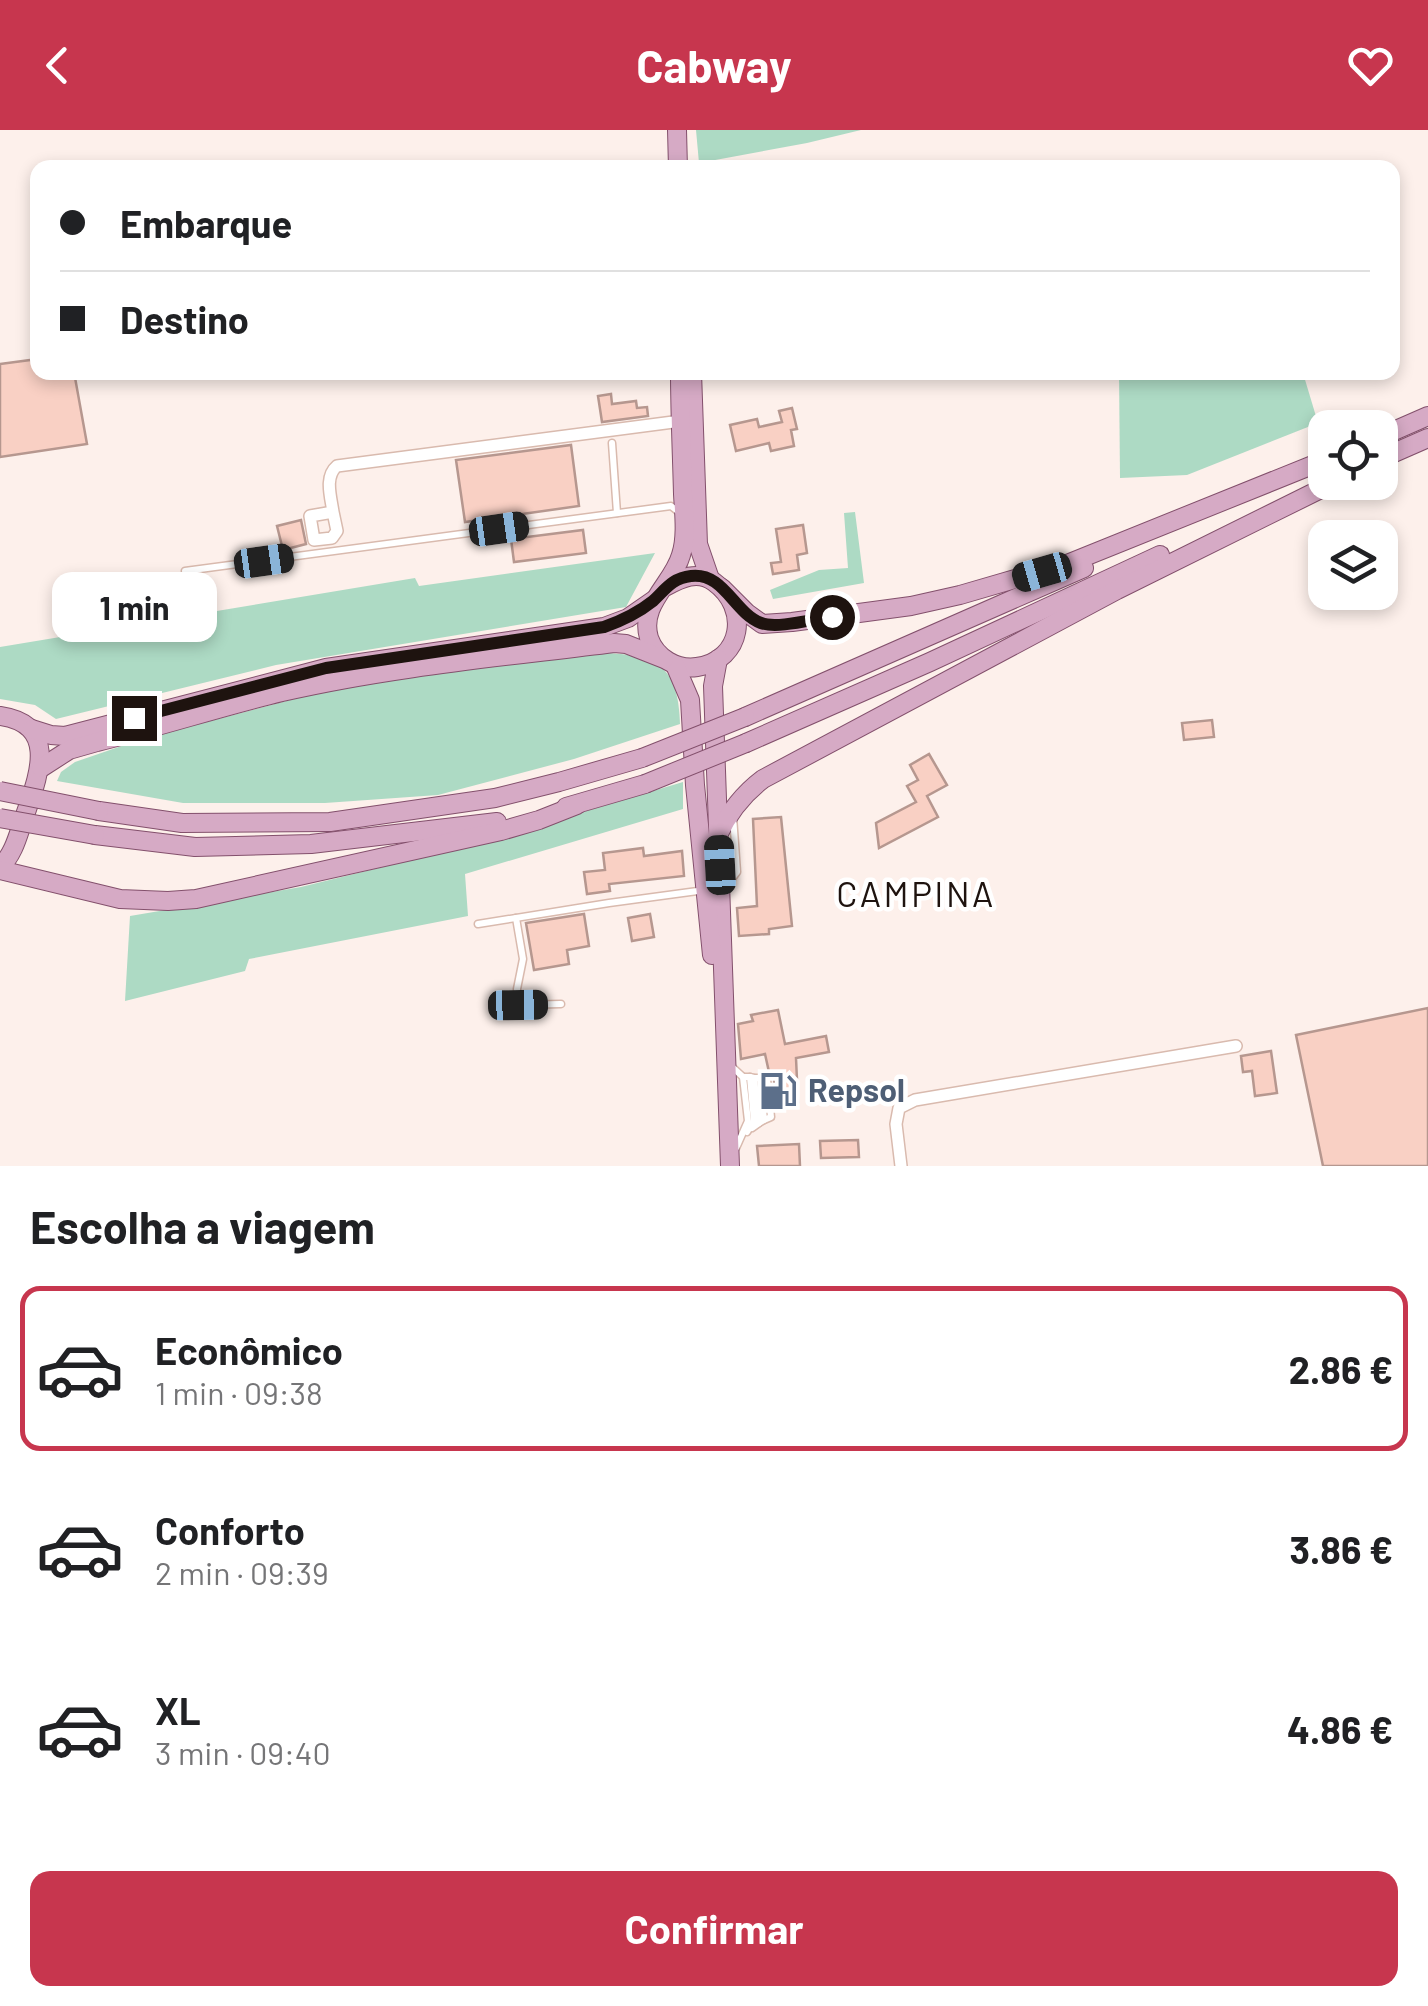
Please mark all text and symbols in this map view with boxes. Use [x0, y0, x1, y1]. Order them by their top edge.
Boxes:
icon: back [30, 38, 85, 93]
text: Cabway [636, 38, 792, 92]
icon: heart [1343, 38, 1398, 93]
text: Embarque [120, 200, 292, 246]
text: Destino [120, 296, 249, 342]
map controls [1308, 410, 1398, 610]
button: locate [1308, 410, 1398, 500]
car [467, 510, 531, 548]
button: layers [1308, 520, 1398, 610]
car [232, 542, 296, 580]
car [1009, 549, 1075, 595]
callout: 1 min [52, 573, 216, 643]
text: 1 min [99, 588, 170, 626]
route start [810, 595, 855, 640]
route end [112, 696, 157, 741]
car [703, 834, 737, 896]
district label: CAMPINA [836, 872, 996, 914]
car [488, 989, 548, 1021]
fuel station icon: Repsol [757, 1070, 799, 1112]
place label: Repsol [808, 1070, 905, 1108]
text: Escolha a viagem [30, 1199, 375, 1253]
icon: car [35, 1324, 125, 1414]
text: Econômico [155, 1327, 343, 1373]
text: 2.86 € [1289, 1346, 1393, 1392]
text: 1 min · 09:38 [155, 1373, 323, 1411]
icon: car [35, 1504, 125, 1594]
text: Conforto [155, 1507, 305, 1553]
text: 3.86 € [1290, 1526, 1393, 1572]
text: 2 min · 09:39 [155, 1553, 329, 1591]
icon: car [35, 1684, 125, 1774]
text: XL [155, 1687, 201, 1733]
text: 4.86 € [1287, 1706, 1393, 1752]
text: 3 min · 09:40 [155, 1733, 331, 1771]
button: Confirmar [30, 1871, 1398, 1986]

